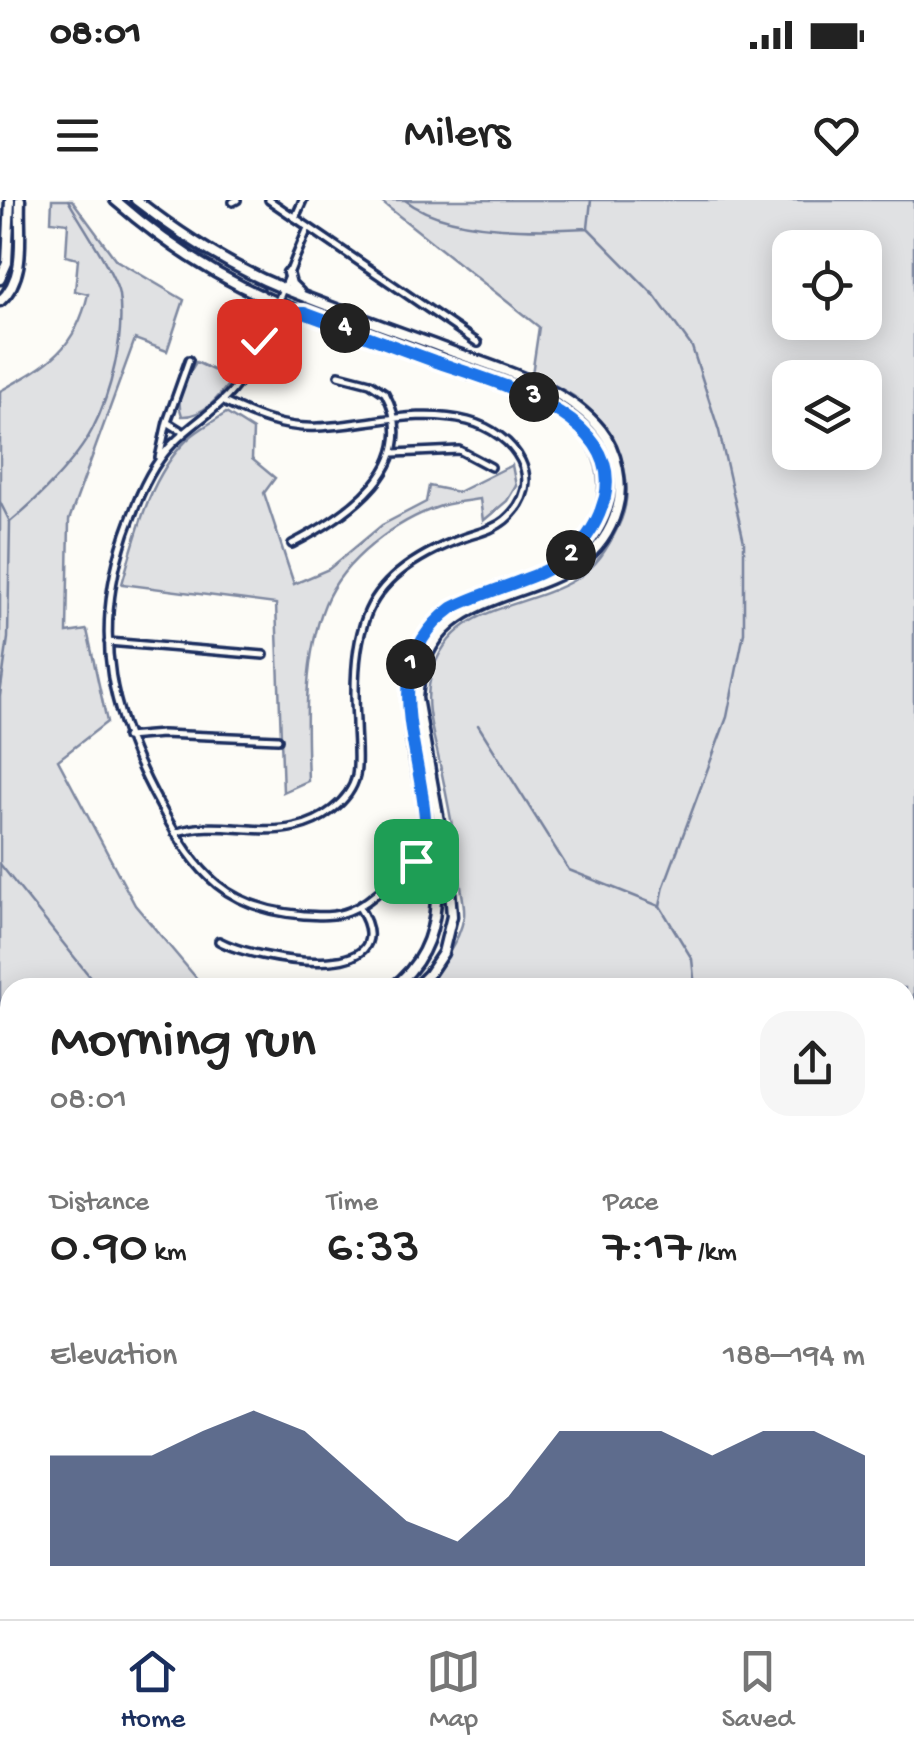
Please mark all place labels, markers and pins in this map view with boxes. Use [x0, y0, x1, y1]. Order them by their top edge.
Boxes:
pin [217, 299, 302, 384]
pin: 4 [320, 303, 370, 353]
pin: 3 [509, 372, 559, 422]
pin: 2 [546, 530, 596, 580]
pin: 1 [386, 639, 436, 689]
pin [374, 819, 459, 904]

